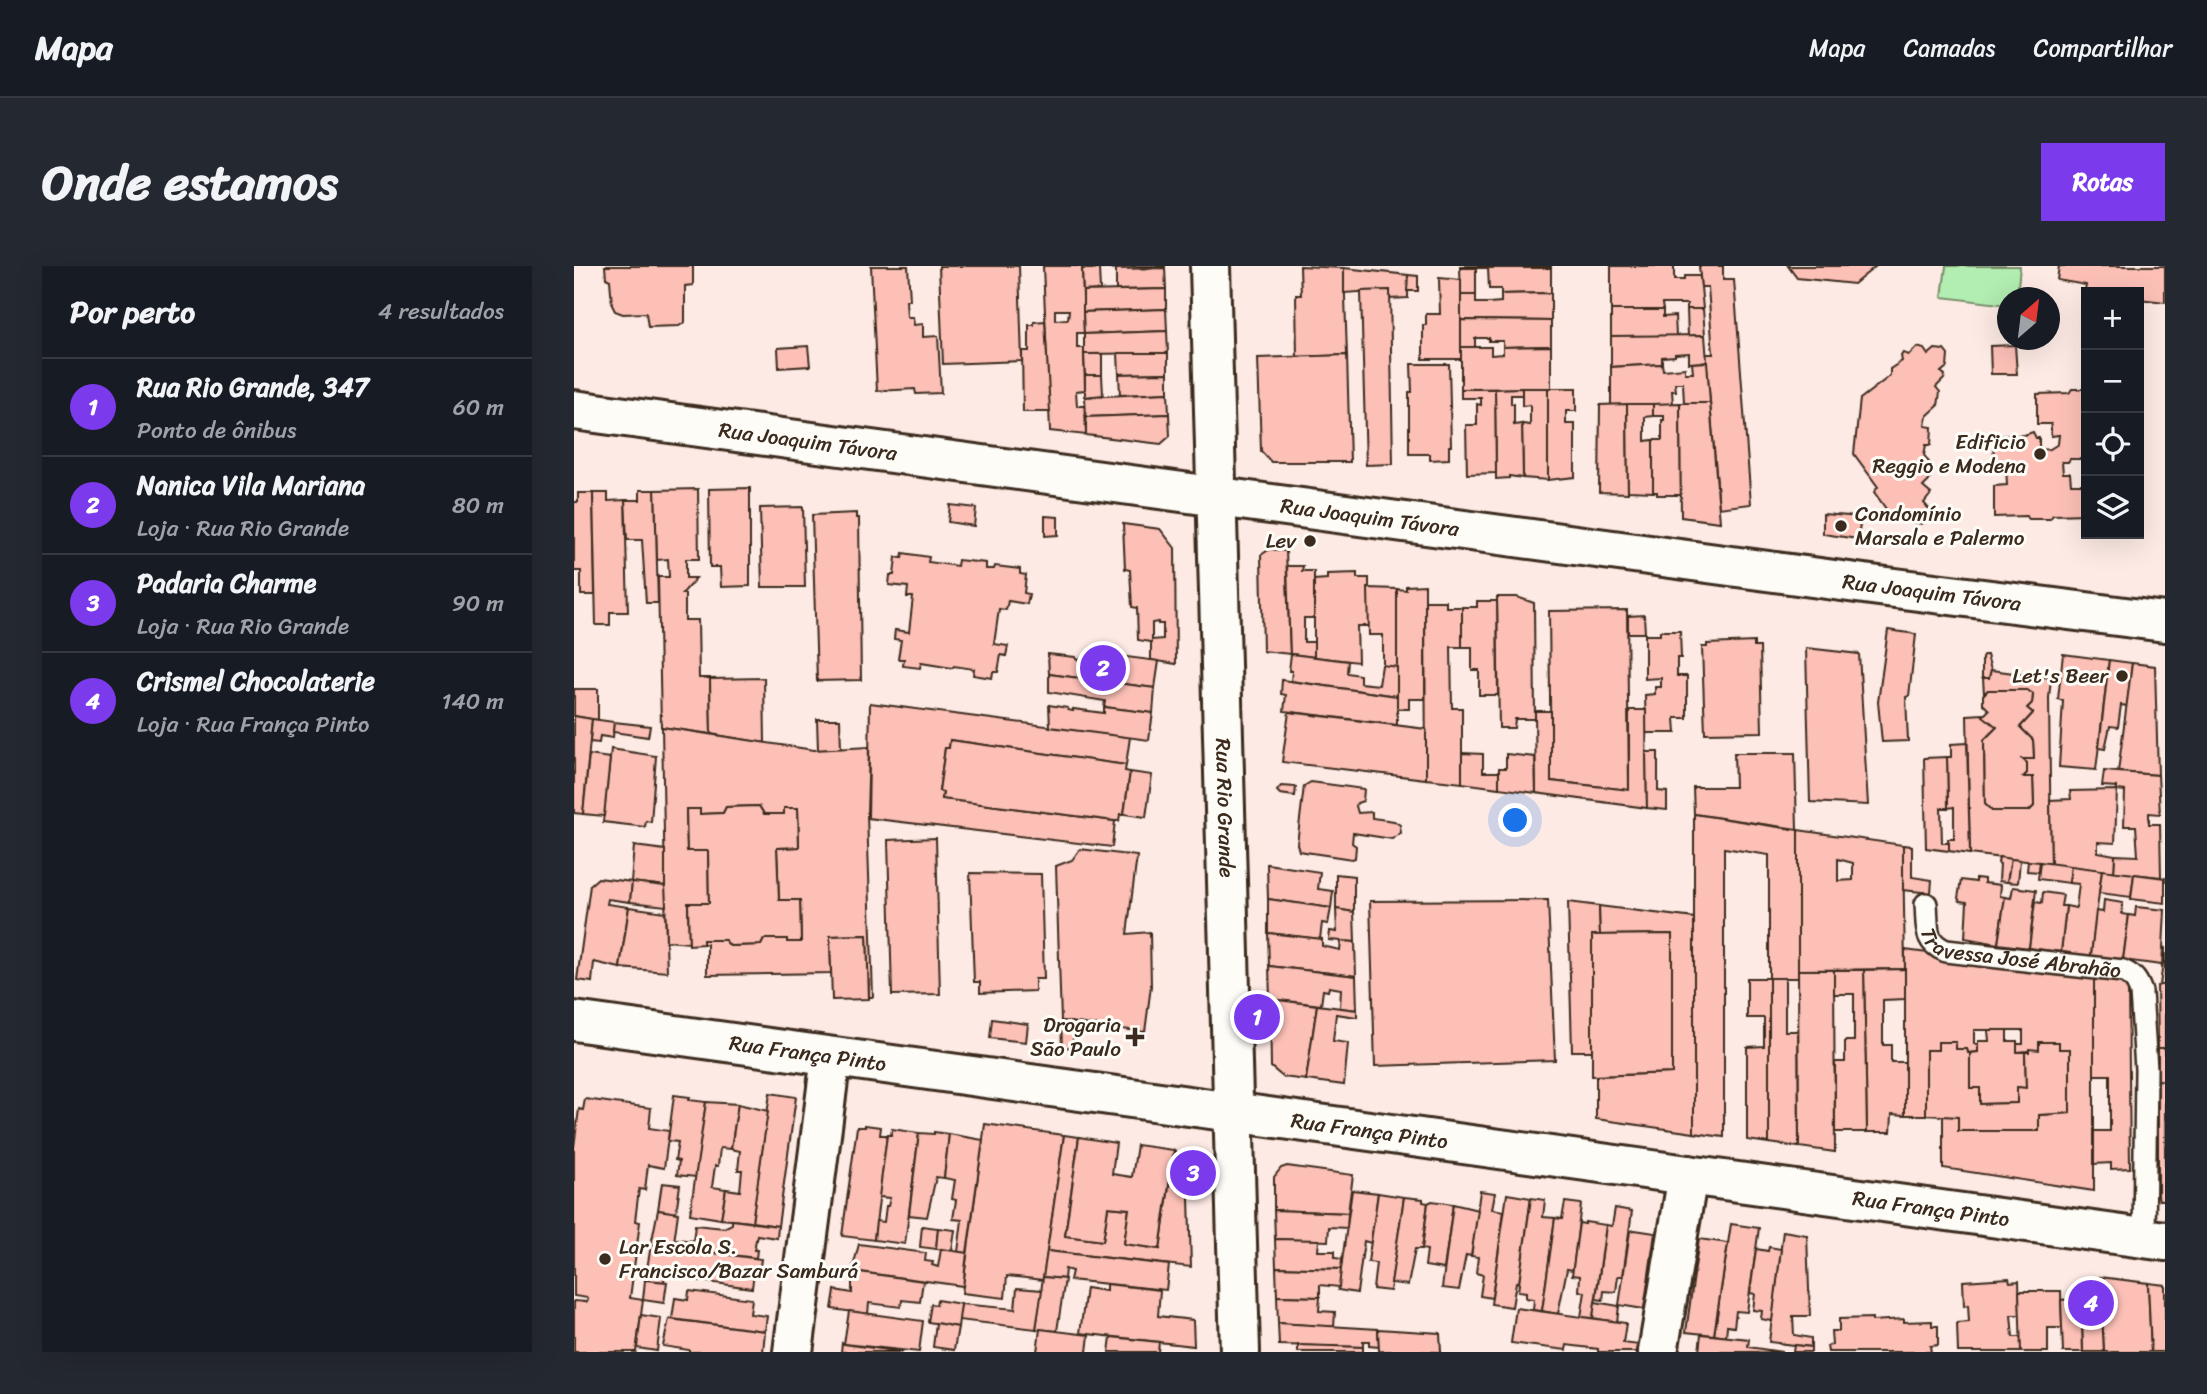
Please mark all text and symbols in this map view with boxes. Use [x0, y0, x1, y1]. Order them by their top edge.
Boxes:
text: Mapa [35, 19, 112, 77]
text: Mapa [1809, 27, 1865, 69]
text: Camadas [1903, 27, 1995, 69]
text: Compartilhar [2033, 27, 2172, 69]
text: Onde estamos [42, 139, 338, 226]
button: Rotas [2041, 143, 2165, 221]
text: Por perto [70, 285, 195, 339]
north arrow [1997, 287, 2060, 350]
map controls [2081, 287, 2144, 539]
button: + [2081, 287, 2144, 350]
text: 4 resultados [378, 291, 504, 332]
button: − [2081, 350, 2144, 413]
text: Rua Rio Grande, 347 [137, 364, 369, 410]
text: 1 [88, 387, 98, 428]
text: 60 m [453, 387, 504, 428]
text: Ponto de ônibus [137, 410, 296, 451]
street label: Rua Joaquim Távora [716, 411, 900, 472]
button: locate [2081, 413, 2144, 476]
place label: Edificio Reggio e Modena [1872, 423, 2026, 485]
marker: Edificio Reggio e Modena [2032, 446, 2048, 462]
text: Nanica Vila Mariana [137, 462, 365, 508]
button: layers [2081, 476, 2144, 539]
text: 2 [86, 485, 100, 526]
text: 80 m [452, 485, 504, 526]
street label: Rua Joaquim Távora [1278, 486, 1462, 548]
place label: Condomínio Marsala e Palermo [1855, 495, 2025, 557]
text: Loja · Rua Rio Grande [137, 508, 349, 549]
marker: Condomínio Marsala e Palermo [1833, 518, 1849, 534]
place label: Lev [1266, 522, 1297, 560]
marker: Lev [1302, 533, 1318, 549]
text: Padaria Charme [137, 560, 316, 606]
street label: Rua Joaquim Távora [1840, 562, 2024, 623]
text: 3 [87, 583, 99, 624]
text: 90 m [452, 583, 504, 624]
text: Loja · Rua Rio Grande [137, 606, 349, 647]
pin: 2 [1080, 642, 1126, 694]
place label: Let's Beer [2012, 657, 2109, 695]
text: Crismel Chocolaterie [137, 658, 375, 704]
marker: Let's Beer [2114, 668, 2130, 684]
text: 4 [86, 681, 100, 722]
text: 140 m [442, 681, 504, 722]
text: Loja · Rua França Pinto [137, 704, 369, 745]
street label: Rua Rio Grande [1204, 738, 1246, 878]
your location [1498, 803, 1532, 837]
street label: Travessa José Abrahão [1909, 924, 2123, 990]
pin: 1 [1234, 991, 1280, 1043]
place label: Drogaria São Paulo [1030, 1006, 1121, 1068]
street label: Rua França Pinto [727, 1024, 889, 1083]
marker: Drogaria São Paulo [1127, 1029, 1143, 1045]
street label: Rua França Pinto [1289, 1101, 1450, 1161]
pin: 3 [1170, 1147, 1216, 1199]
street label: Rua França Pinto [1850, 1179, 2012, 1238]
place label: Lar Escola S. Francisco/Bazar Samburá [619, 1228, 859, 1290]
marker: Lar Escola S. Francisco/Bazar Samburá [597, 1251, 613, 1267]
pin: 4 [2068, 1277, 2114, 1329]

